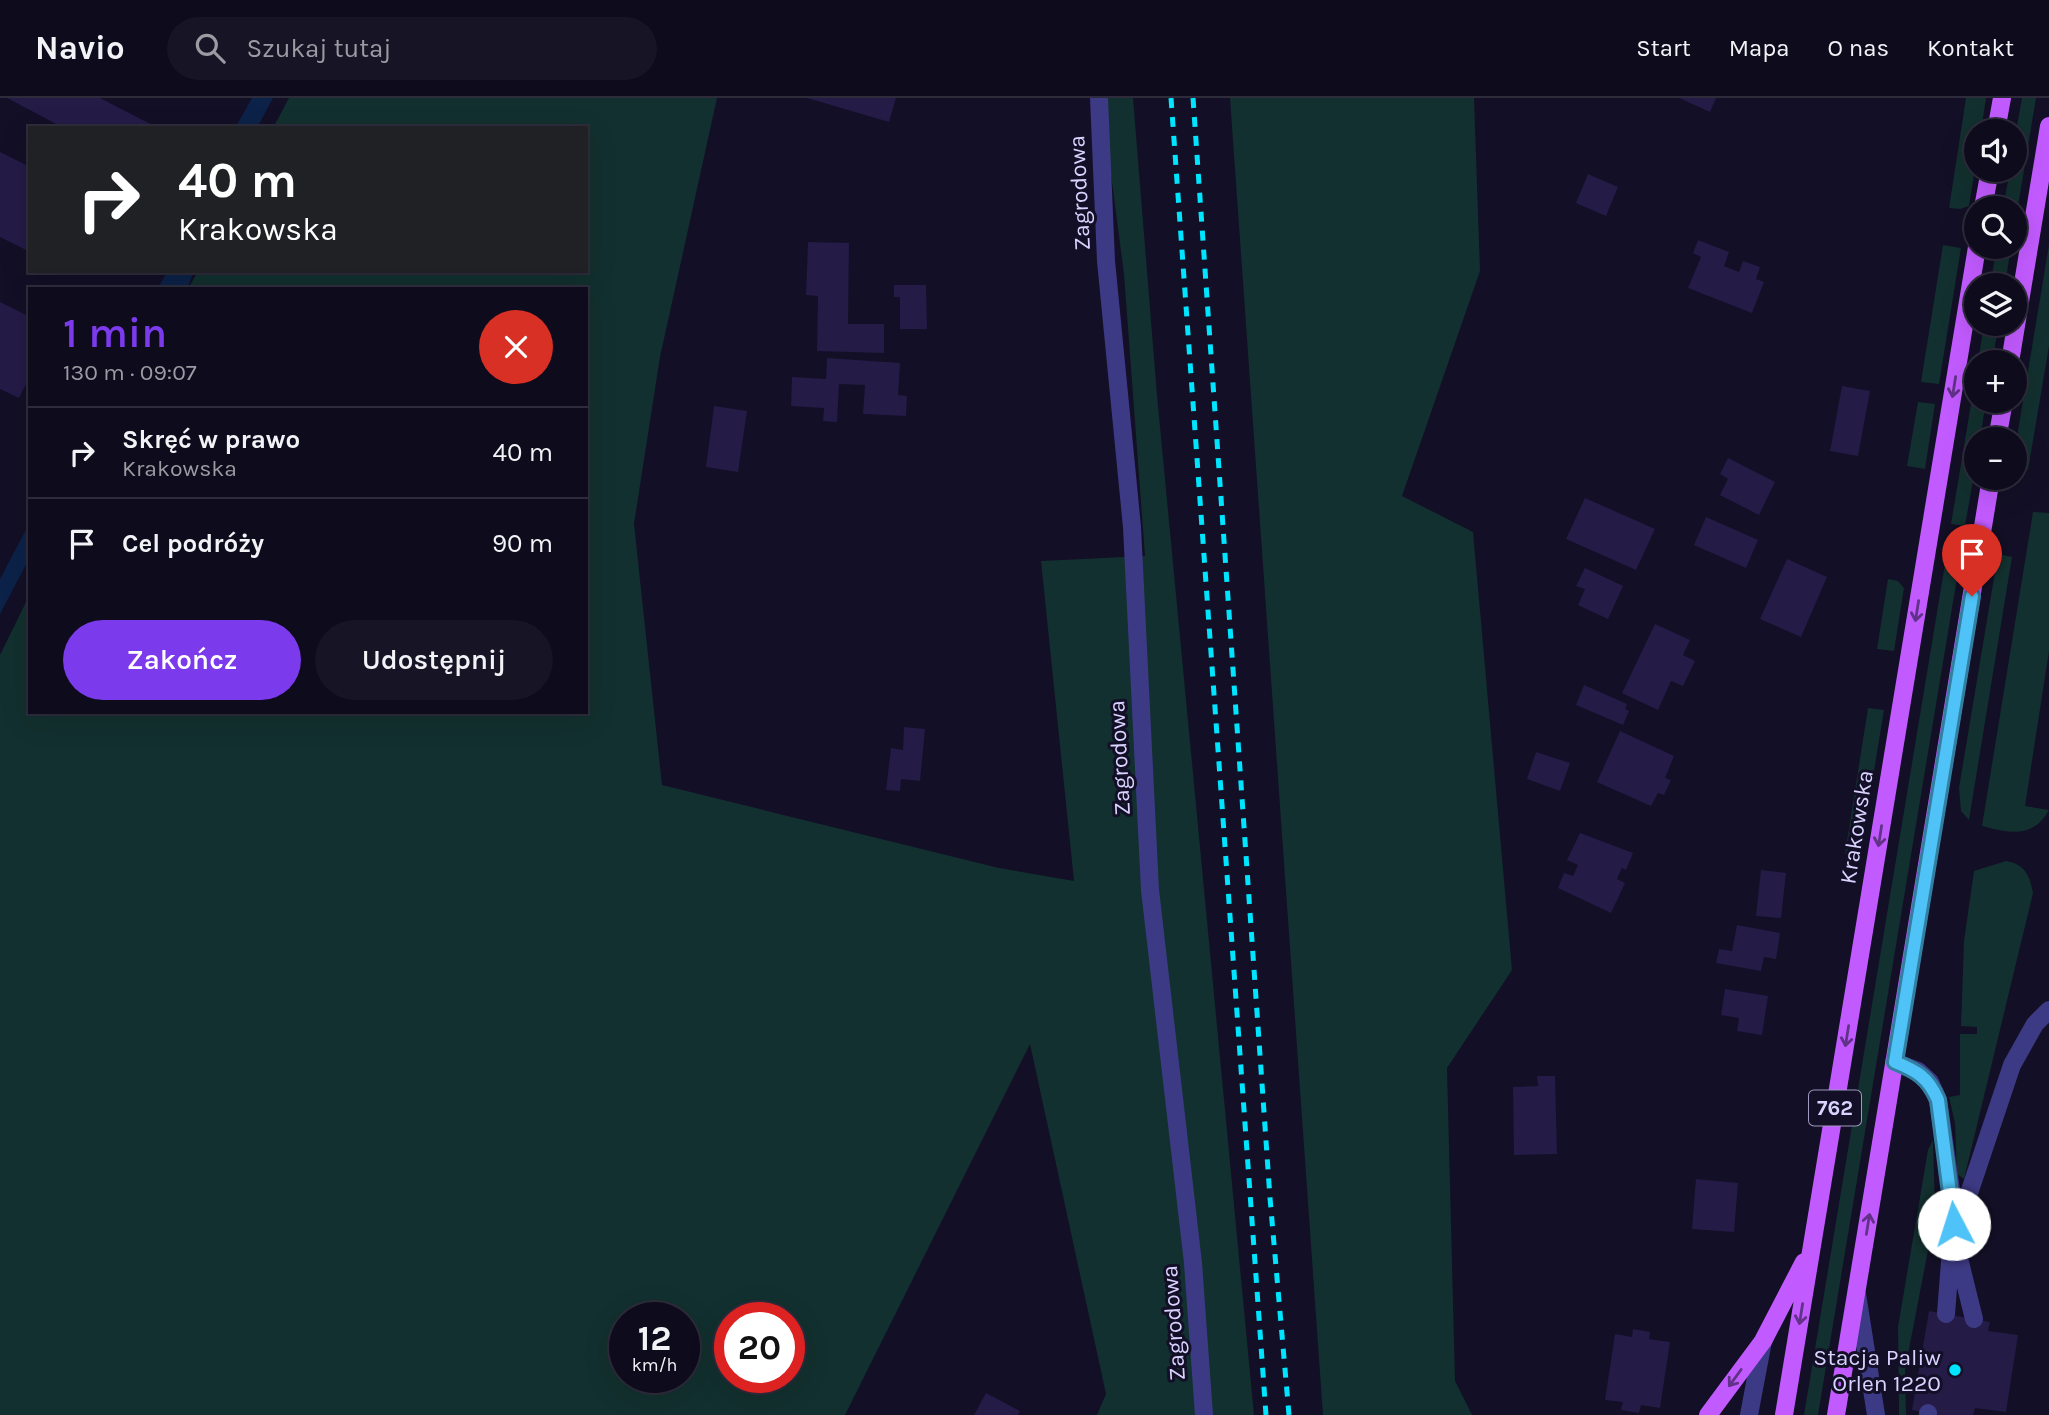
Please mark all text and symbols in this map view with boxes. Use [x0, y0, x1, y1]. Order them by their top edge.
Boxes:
search box [167, 17, 657, 80]
text: Navio [35, 29, 125, 67]
icon: search [191, 29, 229, 67]
text: Szukaj tutaj [247, 33, 391, 64]
text: Start [1636, 34, 1691, 62]
text: Mapa [1729, 34, 1790, 62]
text: O nas [1828, 34, 1889, 62]
text: Kontakt [1927, 34, 2014, 62]
map controls [1964, 119, 2027, 490]
button: sound [1964, 119, 2027, 182]
street label: Zagrodowa [1063, 135, 1096, 251]
text: 40 m [178, 152, 297, 209]
icon: right [63, 154, 154, 245]
button: search [1964, 196, 2027, 259]
text: Krakowska [178, 211, 338, 248]
button: layers [1964, 273, 2027, 336]
text: 1 min [63, 308, 167, 358]
button: close [479, 310, 553, 384]
button: + [1964, 350, 2027, 413]
text: 130 m · 09:07 [63, 359, 197, 386]
one-way arrow [1947, 375, 1960, 398]
text: Skręć w prawo [122, 424, 300, 455]
button: − [1964, 427, 2027, 490]
icon: right [63, 434, 101, 472]
text: 40 m [493, 437, 553, 468]
text: Krakowska [122, 455, 237, 482]
pin [1942, 524, 2002, 596]
icon: arrive [63, 525, 101, 563]
text: Cel podróży [122, 528, 264, 559]
text: 90 m [492, 528, 553, 559]
icon: arrive [1953, 535, 1991, 573]
one-way arrow [1910, 599, 1923, 622]
button: Zakończ [63, 620, 301, 700]
button: Udostępnij [315, 620, 553, 700]
street label: Zagrodowa [1103, 700, 1136, 816]
street label: Krakowska [1834, 768, 1879, 886]
one-way arrow [1873, 824, 1886, 846]
one-way arrow [1840, 1024, 1853, 1047]
road number: 762 [1809, 1090, 1861, 1126]
position arrow [1917, 1187, 1991, 1261]
one-way arrow [1862, 1213, 1875, 1236]
street label: Zagrodowa [1156, 1264, 1191, 1382]
speed limit sign: 20 [714, 1302, 805, 1393]
one-way arrow [1794, 1302, 1807, 1325]
text: 12 [638, 1318, 671, 1359]
place label: Stacja Paliw Orlen 1220 [1813, 1344, 1941, 1397]
text: km/h [632, 1354, 677, 1376]
marker: Stacja Paliw Orlen 1220 [1947, 1362, 1963, 1378]
one-way arrow [1728, 1368, 1742, 1387]

